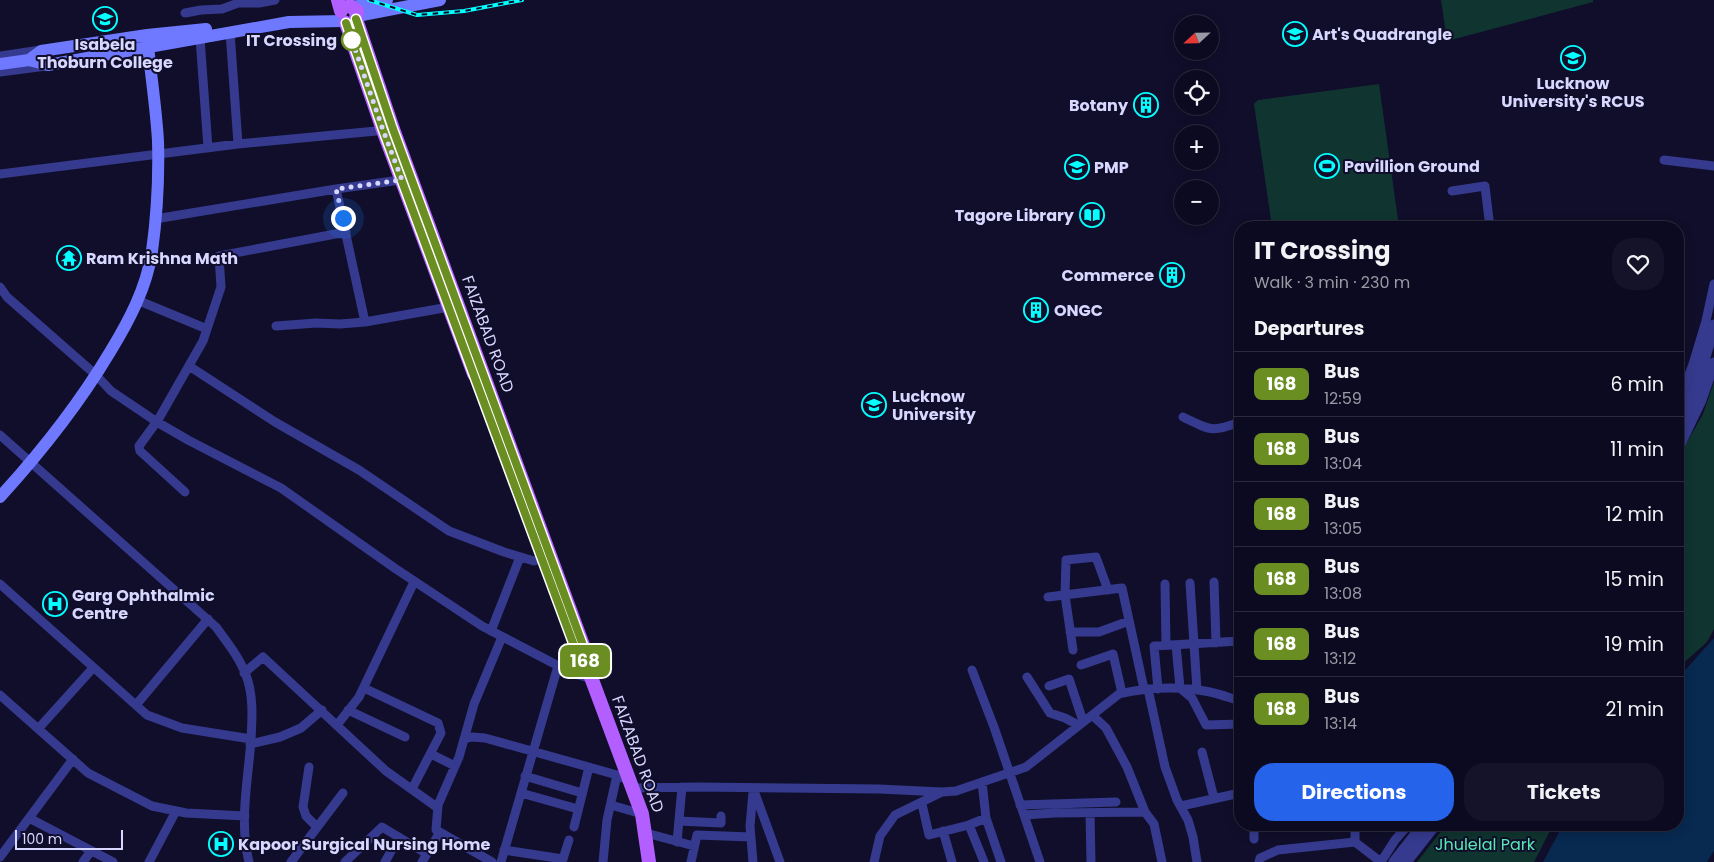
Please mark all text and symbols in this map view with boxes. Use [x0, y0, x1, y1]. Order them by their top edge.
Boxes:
school or university icon: Isabela Thoburn College [92, 6, 118, 32]
north arrow [1174, 15, 1219, 60]
map controls [1174, 15, 1219, 225]
school or university icon: Art's Quadrangle [1282, 21, 1308, 47]
place label: Art's Quadrangle [1312, 23, 1452, 46]
place label: IT Crossing [246, 29, 337, 52]
marker: IT Crossing [341, 29, 363, 51]
place label: Isabela Thoburn College [37, 33, 173, 74]
school or university icon: Lucknow University's RCUS [1560, 45, 1586, 71]
button: locate [1174, 70, 1219, 115]
place label: Lucknow University's RCUS [1501, 72, 1645, 113]
building icon: Botany [1133, 92, 1159, 118]
place label: Botany [1069, 94, 1129, 117]
button: + [1174, 125, 1219, 170]
sports icon: Pavillion Ground [1314, 153, 1340, 179]
school or university icon: PMP [1064, 154, 1090, 180]
place label: Pavillion Ground [1344, 155, 1480, 178]
place label: PMP [1094, 156, 1129, 179]
button: − [1174, 180, 1219, 225]
library icon: Tagore Library [1079, 202, 1105, 228]
place label: Tagore Library [955, 204, 1075, 227]
your location [331, 206, 356, 231]
text: IT Crossing [1254, 234, 1391, 267]
button: heart [1612, 238, 1664, 290]
temple icon: Ram Krishna Math [56, 245, 82, 271]
place label: Ram Krishna Math [86, 247, 238, 270]
building icon: Commerce [1159, 262, 1185, 288]
place label: Commerce [1061, 264, 1154, 287]
text: Walk · 3 min · 230 m [1254, 271, 1410, 294]
street label: FAIZABAD ROAD [456, 272, 520, 396]
building icon: ONGC [1023, 297, 1049, 323]
place label: ONGC [1054, 299, 1103, 322]
text: Departures [1254, 315, 1364, 342]
text: Bus [1324, 358, 1360, 385]
text: 168 [1267, 371, 1296, 396]
text: 6 min [1610, 371, 1664, 398]
place label: Lucknow University [892, 385, 977, 426]
text: 12:59 [1324, 387, 1362, 410]
school or university icon: Lucknow University [861, 392, 887, 418]
text: Bus [1324, 423, 1360, 450]
text: 168 [1267, 436, 1296, 461]
text: 11 min [1610, 436, 1664, 463]
text: 13:04 [1324, 452, 1362, 475]
text: Bus [1324, 488, 1360, 515]
text: 168 [1267, 501, 1296, 526]
text: 12 min [1606, 501, 1664, 528]
text: 13:05 [1324, 517, 1362, 540]
text: Bus [1324, 553, 1360, 580]
text: 168 [1267, 566, 1296, 591]
text: 15 min [1605, 566, 1664, 593]
text: 13:08 [1324, 582, 1362, 605]
place label: Garg Ophthalmic Centre [72, 584, 215, 625]
hospital icon: Garg Ophthalmic Centre [42, 591, 68, 617]
text: Bus [1324, 618, 1360, 645]
text: 168 [1267, 631, 1296, 656]
text: 19 min [1604, 631, 1664, 658]
line badge: 168 [556, 645, 614, 677]
text: 13:12 [1324, 647, 1356, 670]
text: 168 [570, 648, 600, 673]
text: Bus [1324, 683, 1360, 710]
street label: FAIZABAD ROAD [606, 692, 670, 816]
text: 168 [1267, 696, 1296, 721]
text: 21 min [1606, 696, 1664, 723]
text: 13:14 [1324, 712, 1357, 735]
button: Directions [1254, 763, 1454, 821]
button: Tickets [1464, 763, 1664, 821]
scale bar [15, 827, 122, 850]
text: 100 m [22, 829, 62, 849]
hospital icon: Kapoor Surgical Nursing Home [208, 831, 234, 857]
place label: Kapoor Surgical Nursing Home [238, 833, 490, 856]
park label: Jhulelal Park [1435, 833, 1536, 856]

